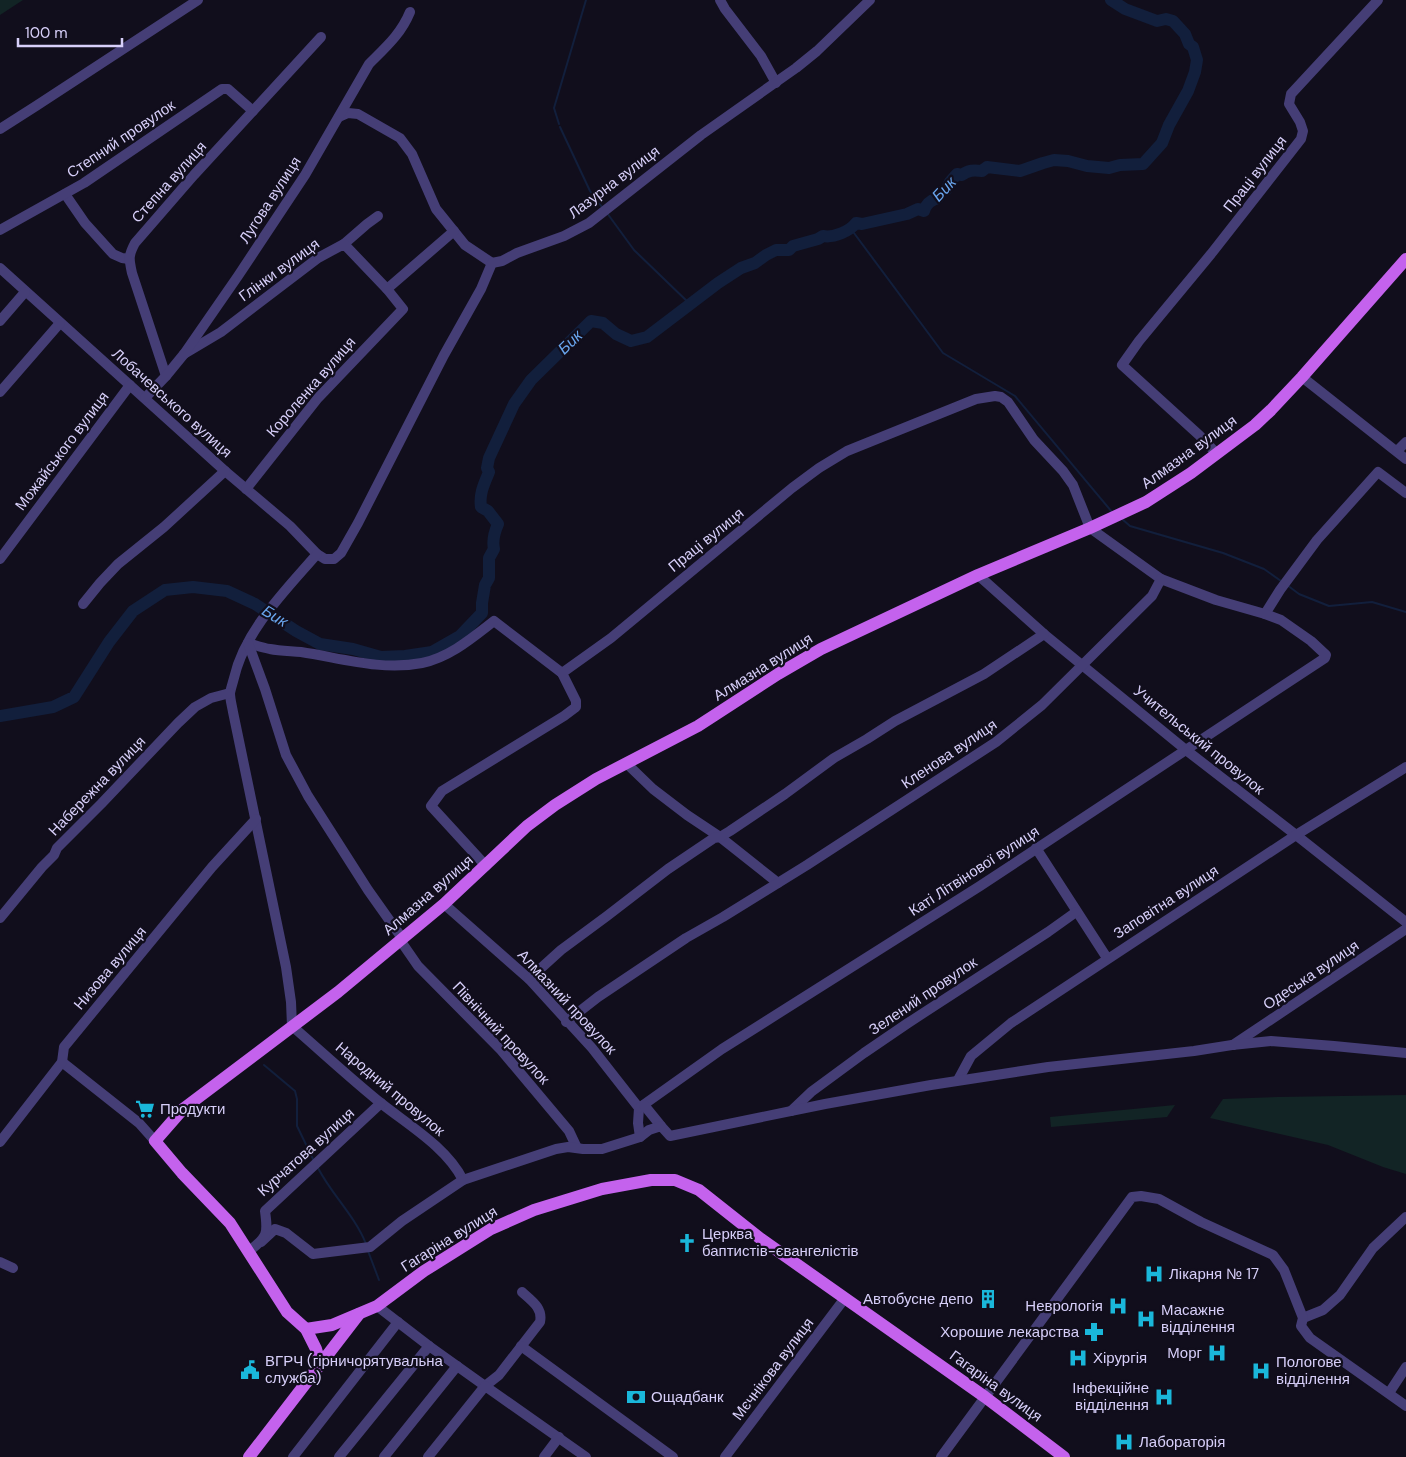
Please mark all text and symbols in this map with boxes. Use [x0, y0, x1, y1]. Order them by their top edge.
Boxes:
scale bar [18, 15, 121, 47]
text: 100 m [25, 23, 68, 43]
street label: Степний провулок [63, 95, 179, 183]
street label: Праці вулиця [1219, 132, 1291, 216]
street label: Степна вулиця [127, 137, 211, 227]
street label: Лазурна вулиця [564, 141, 664, 223]
street label: Лугова вулиця [234, 153, 306, 247]
water label: Бик [927, 171, 962, 206]
street label: Глінки вулиця [235, 234, 323, 306]
water label: Бик [553, 324, 588, 359]
street label: Короленка вулиця [262, 333, 360, 441]
street label: Лобачевського вулиця [108, 344, 236, 462]
street label: Можайського вулиця [11, 387, 113, 515]
street label: Алмазна вулиця [1137, 411, 1241, 493]
street label: Праці вулиця [664, 503, 748, 577]
water label: Бик [258, 600, 293, 633]
street label: Алмазна вулиця [710, 628, 816, 706]
street label: Учительський провулок [1129, 681, 1269, 799]
street label: Кленова вулиця [897, 715, 1001, 793]
street label: Набережна вулиця [44, 732, 150, 840]
street label: Каті Літвінової вулиця [905, 821, 1043, 921]
street label: Алмазна вулиця [379, 850, 477, 940]
street label: Заповітна вулиця [1110, 861, 1222, 943]
street label: Низова вулиця [69, 922, 151, 1014]
street label: Одеська вулиця [1259, 935, 1363, 1015]
street label: Алмазний провулок [513, 945, 621, 1059]
street label: Зелений провулок [865, 952, 981, 1040]
street label: Північний провулок [448, 977, 554, 1089]
street label: Народний провулок [331, 1037, 449, 1141]
supermarket icon: Продукти [134, 1098, 156, 1120]
place label: Продукти [160, 1099, 225, 1119]
street label: Курчатова вулиця [253, 1103, 359, 1201]
street label: Гагаріна вулиця [397, 1201, 501, 1277]
place label: Церква баптистів-євангелістів [702, 1224, 859, 1261]
church icon: Церква баптистів-євангелістів [676, 1232, 698, 1254]
hospital icon: Лікарня № 17 [1143, 1263, 1165, 1285]
place label: Лікарня № 17 [1169, 1264, 1259, 1284]
building icon: Автобусне депо [977, 1288, 999, 1310]
place label: Автобусне депо [863, 1289, 973, 1309]
hospital icon: Неврологія [1107, 1295, 1129, 1317]
place label: Неврологія [1025, 1296, 1103, 1316]
place label: Масажне відділення [1161, 1300, 1235, 1337]
hospital icon: Масажне відділення [1135, 1308, 1157, 1330]
street label: Мєчнікова вулиця [728, 1314, 818, 1424]
pharmacy icon: Хорошие лекарства [1083, 1321, 1105, 1343]
place label: Хорошие лекарства [940, 1322, 1080, 1342]
hospital icon: Морг [1206, 1342, 1228, 1364]
place label: Морг [1167, 1343, 1203, 1363]
street label: Гагаріна вулиця [946, 1346, 1046, 1426]
hospital icon: Хірургія [1067, 1347, 1089, 1369]
place label: Хірургія [1093, 1348, 1147, 1368]
place label: ВГРЧ (гірничорятувальна служба) [265, 1351, 444, 1388]
place label: Пологове відділення [1276, 1352, 1350, 1389]
public building icon: ВГРЧ (гірничорятувальна служба) [239, 1359, 261, 1381]
hospital icon: Пологове відділення [1250, 1360, 1272, 1382]
place label: Інфекційне відділення [1072, 1378, 1149, 1415]
bank icon: Ощадбанк [625, 1386, 647, 1408]
hospital icon: Інфекційне відділення [1153, 1386, 1175, 1408]
place label: Ощадбанк [651, 1387, 724, 1407]
hospital icon: Лабораторія [1113, 1431, 1135, 1453]
place label: Лабораторія [1139, 1432, 1225, 1452]

